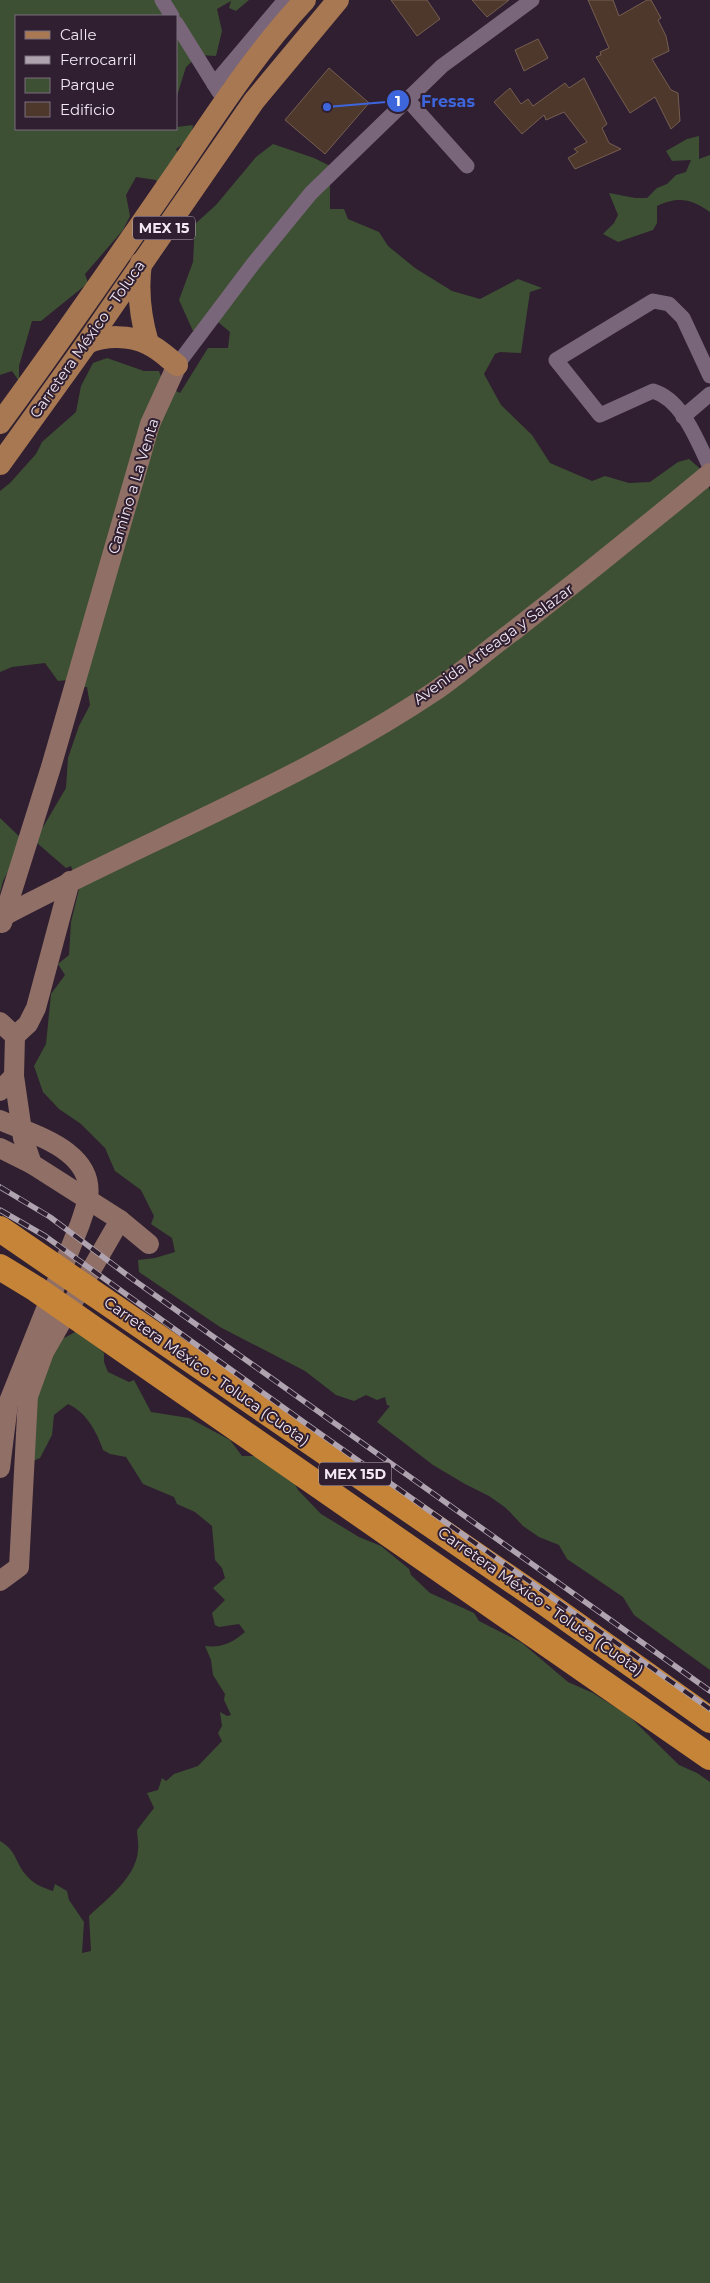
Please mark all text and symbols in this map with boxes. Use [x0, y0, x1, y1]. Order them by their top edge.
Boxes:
legend [15, 15, 178, 130]
text: Calle [60, 25, 97, 44]
text: Ferrocarril [60, 50, 137, 69]
text: Parque [60, 75, 115, 94]
callout: Fresas [386, 86, 484, 117]
text: 1 [395, 91, 401, 110]
text: Fresas [421, 92, 475, 111]
text: Edificio [60, 100, 115, 119]
road number: MEX 15 [133, 217, 195, 240]
street label: Carretera México - Toluca [25, 256, 149, 422]
street label: Camino a La Venta [103, 416, 163, 556]
street label: Avenida Arteaga y Salazar [409, 579, 577, 709]
street label: Carretera México - Toluca (Cuota) [101, 1292, 313, 1450]
road number: MEX 15D [319, 1462, 391, 1486]
street label: Carretera México - Toluca (Cuota) [435, 1522, 647, 1680]

